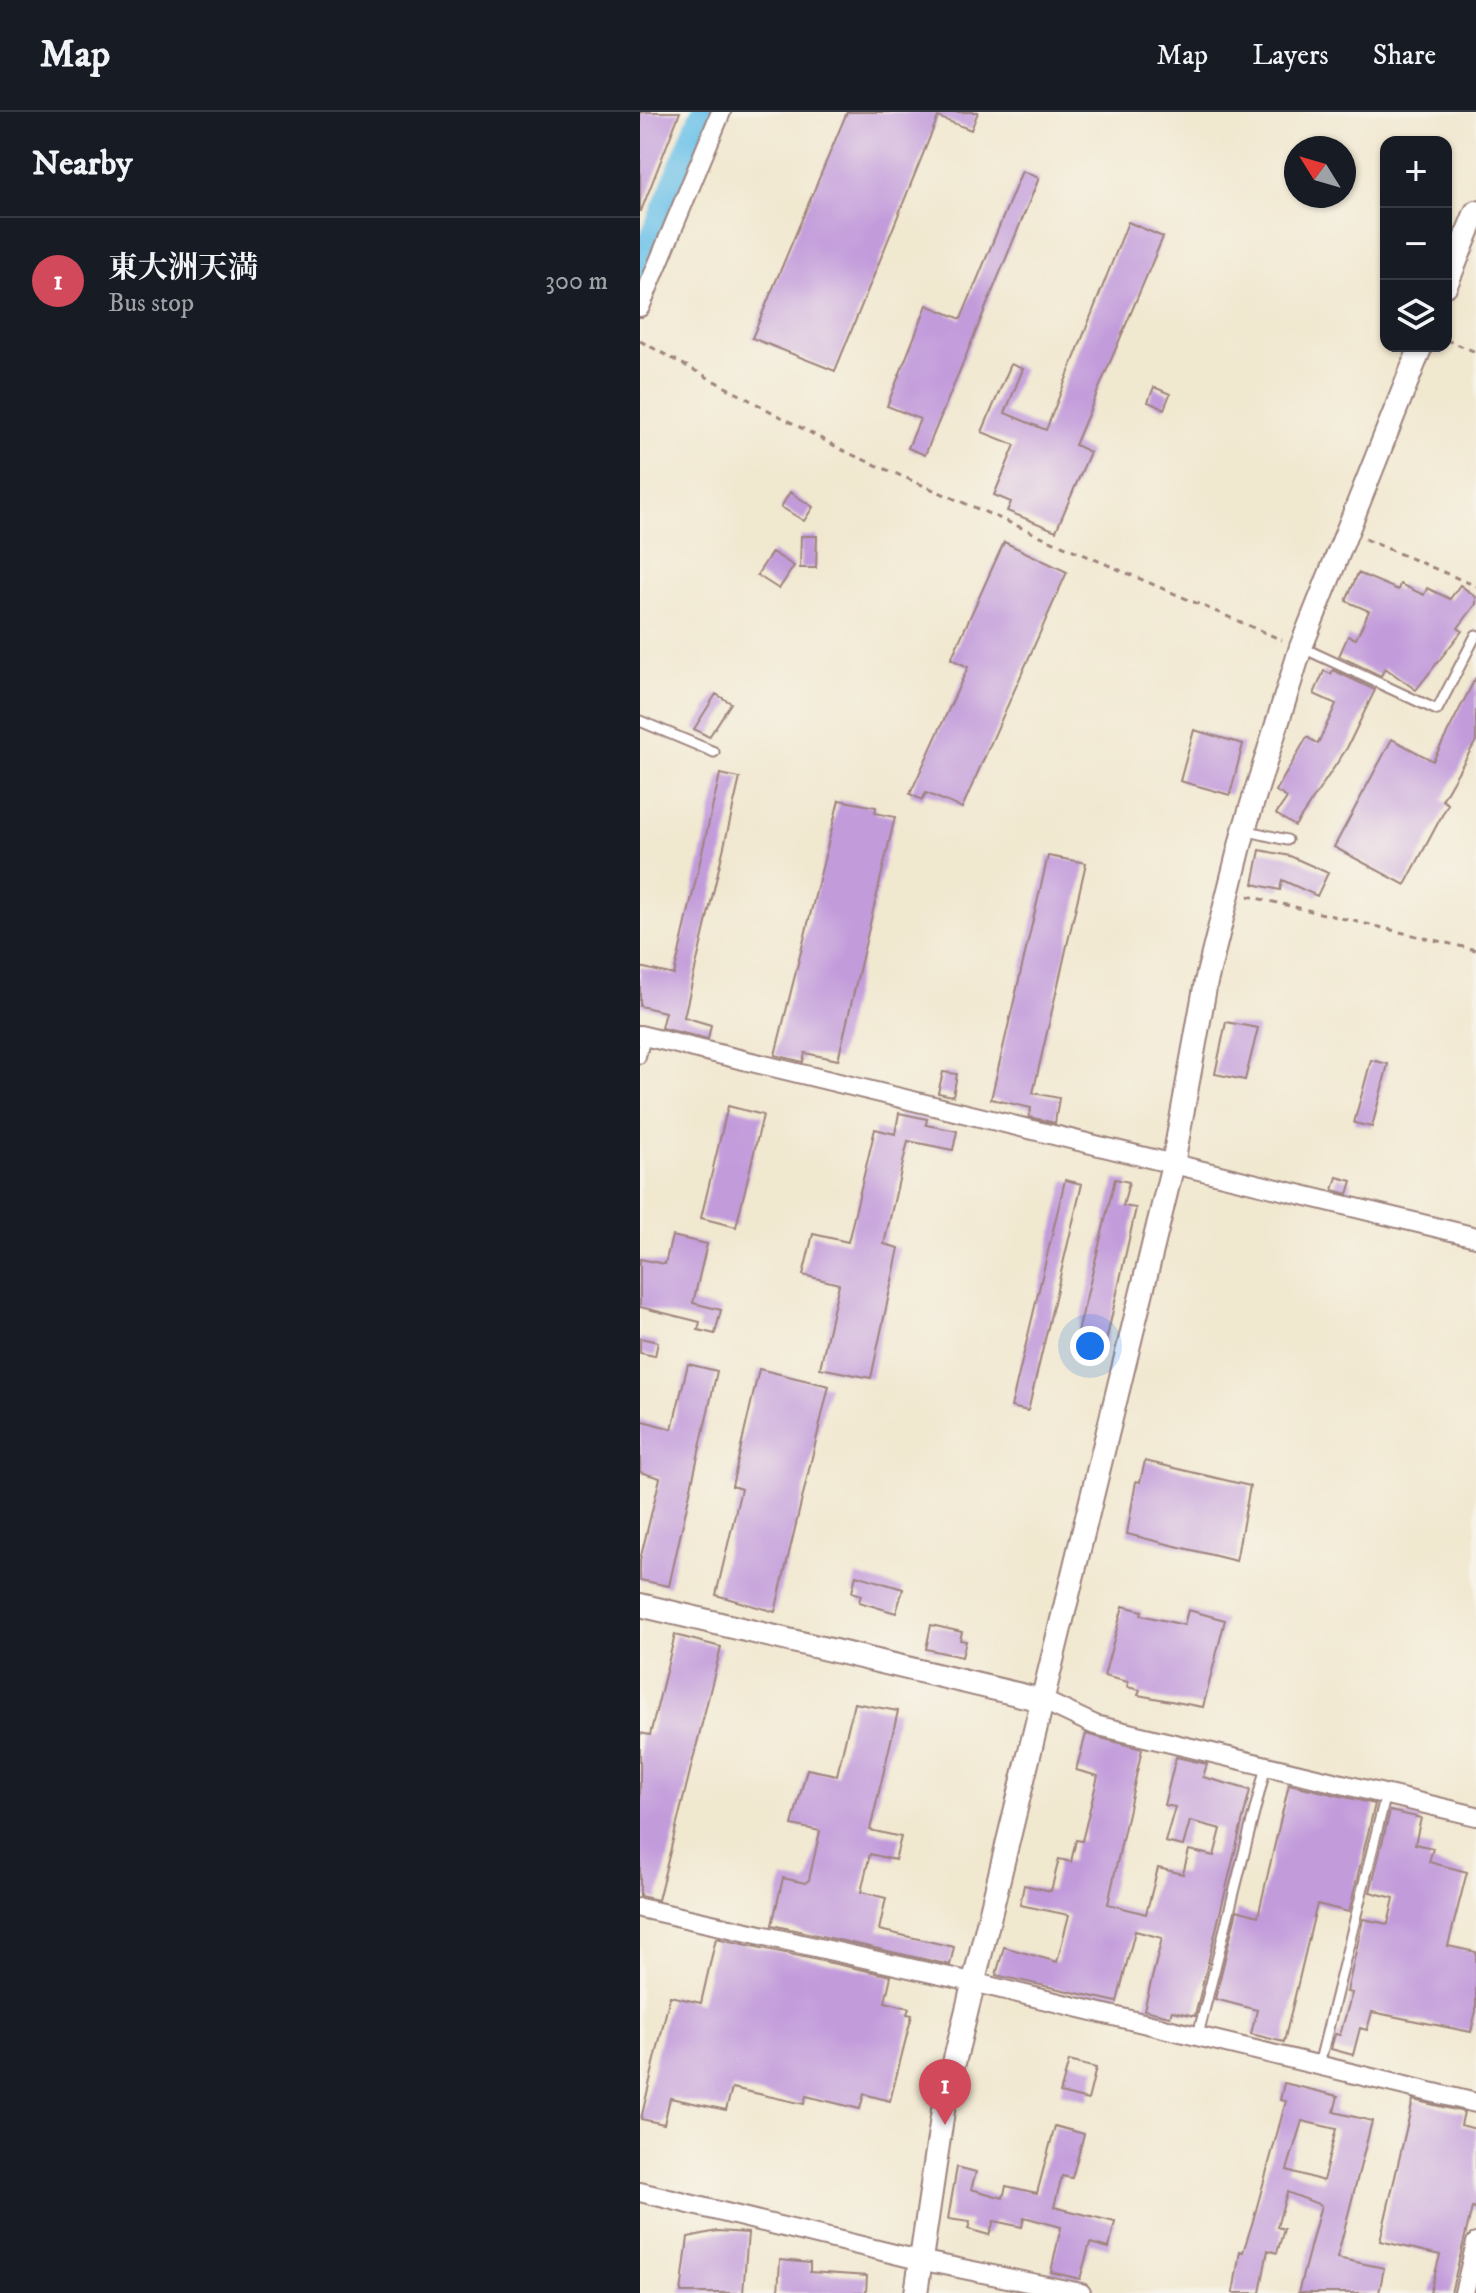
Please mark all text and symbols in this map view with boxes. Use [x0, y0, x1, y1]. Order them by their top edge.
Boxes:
text: Map [40, 31, 110, 79]
text: Map [1157, 38, 1208, 73]
text: Layers [1252, 38, 1329, 73]
text: Share [1373, 38, 1436, 73]
north arrow [1284, 136, 1356, 208]
map controls [1380, 136, 1452, 352]
button: + [1380, 136, 1452, 208]
text: Nearby [32, 143, 133, 185]
button: − [1380, 208, 1452, 280]
text: 東大洲天満 [108, 250, 258, 287]
text: 1 [53, 265, 63, 298]
text: 300 m [545, 265, 608, 298]
button: layers [1380, 280, 1452, 352]
text: Bus stop [108, 287, 194, 320]
your location [1070, 1326, 1110, 1366]
pin: 1 [919, 2059, 971, 2125]

